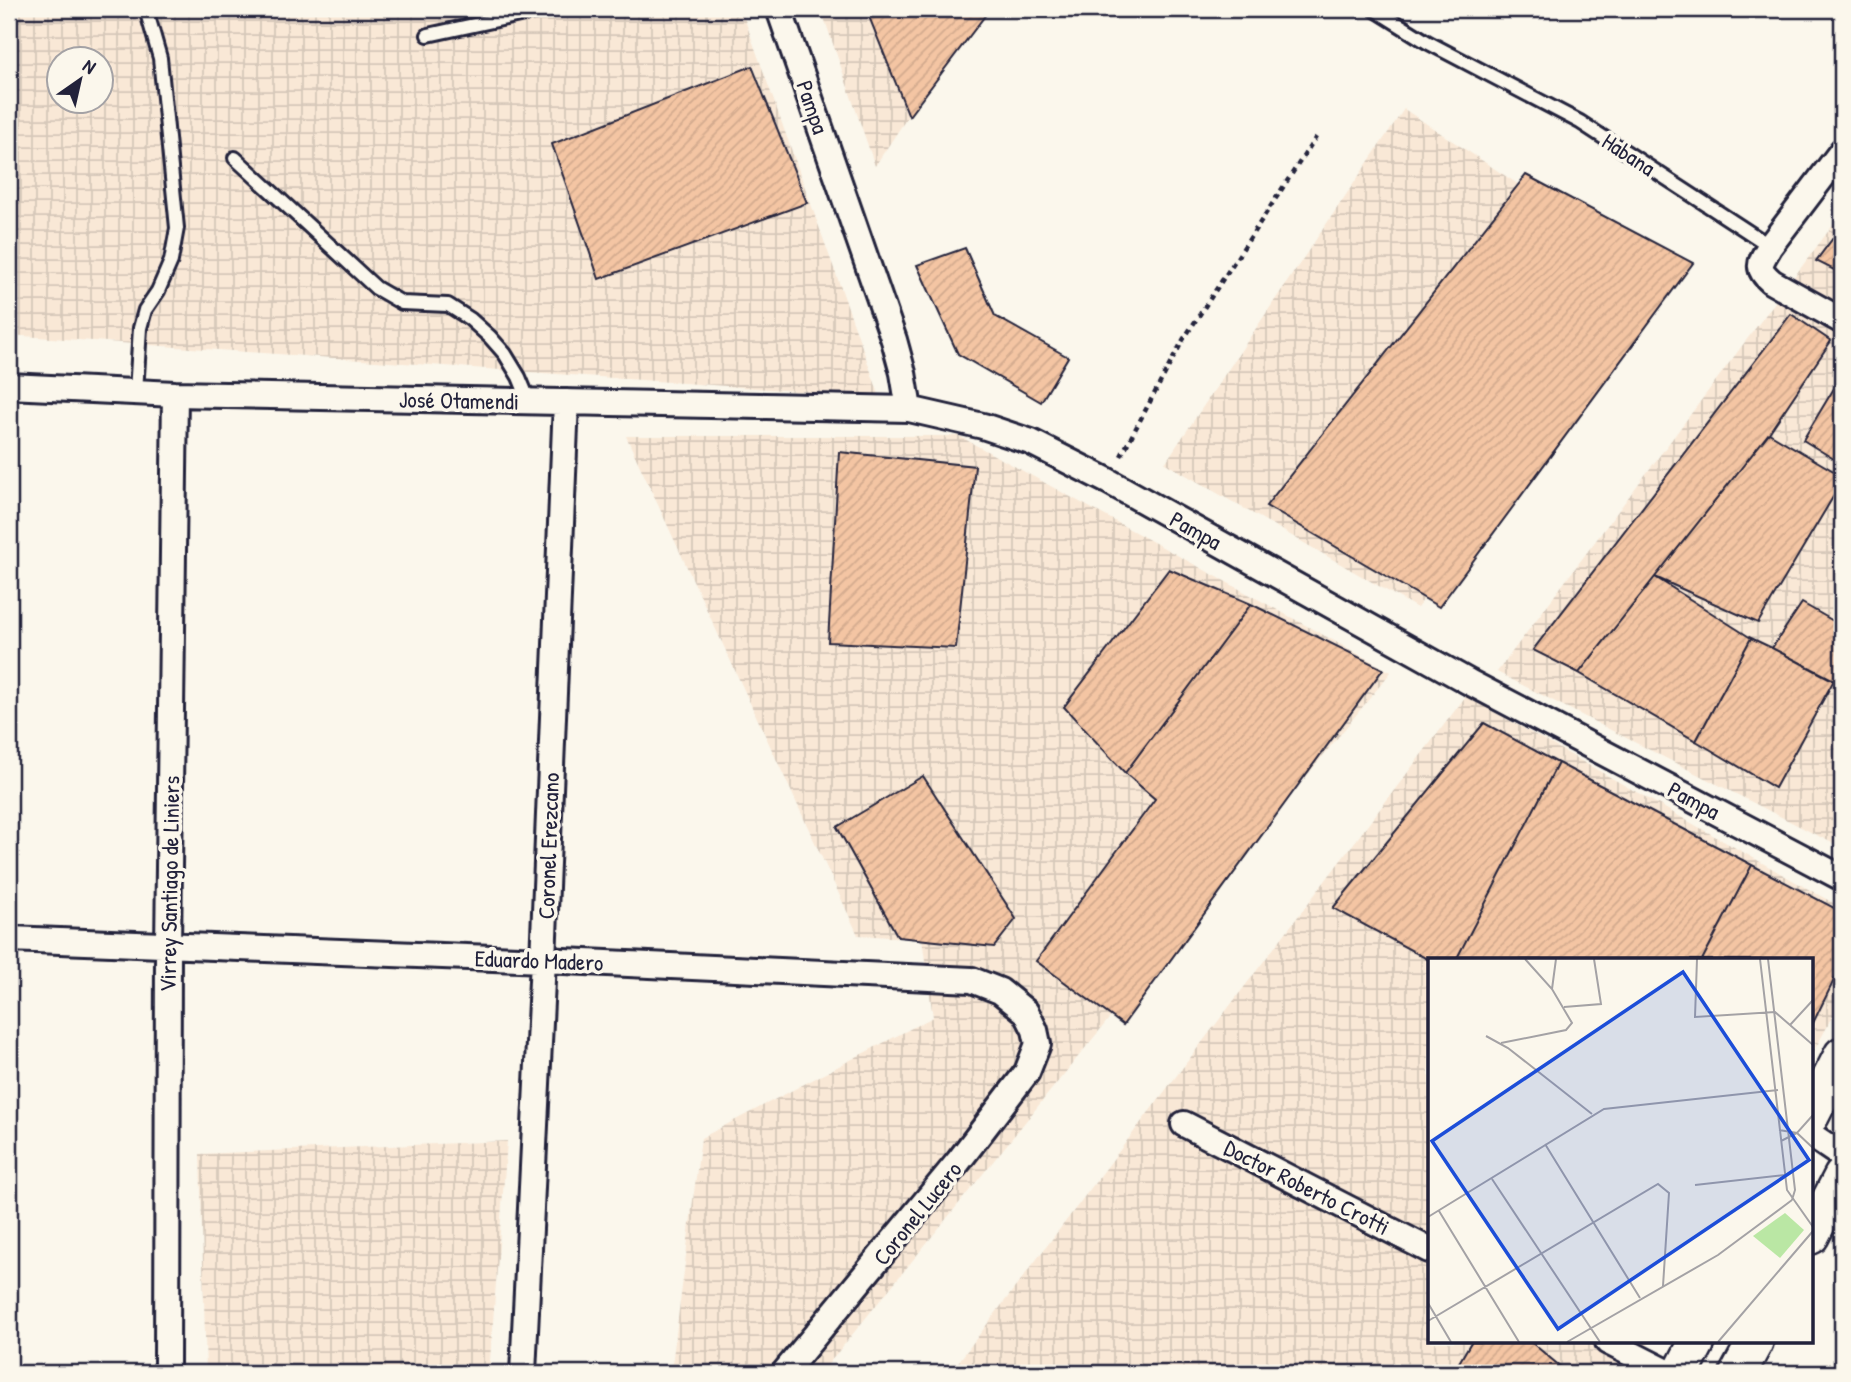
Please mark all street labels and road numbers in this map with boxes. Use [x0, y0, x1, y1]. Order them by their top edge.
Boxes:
street label: Pampa [789, 76, 837, 138]
street label: Habana [1596, 125, 1662, 183]
street label: José Otamendi [399, 383, 519, 417]
street label: Pampa [1165, 503, 1227, 557]
street label: Coronel Erezcano [530, 772, 566, 920]
street label: Pampa [1663, 773, 1725, 827]
street label: Virrey Santiago de Liniers [152, 775, 186, 992]
street label: Eduardo Madero [474, 942, 604, 978]
street label: Doctor Roberto Crotti [1219, 1132, 1395, 1242]
street label: Coronel Lucero [866, 1155, 968, 1271]

